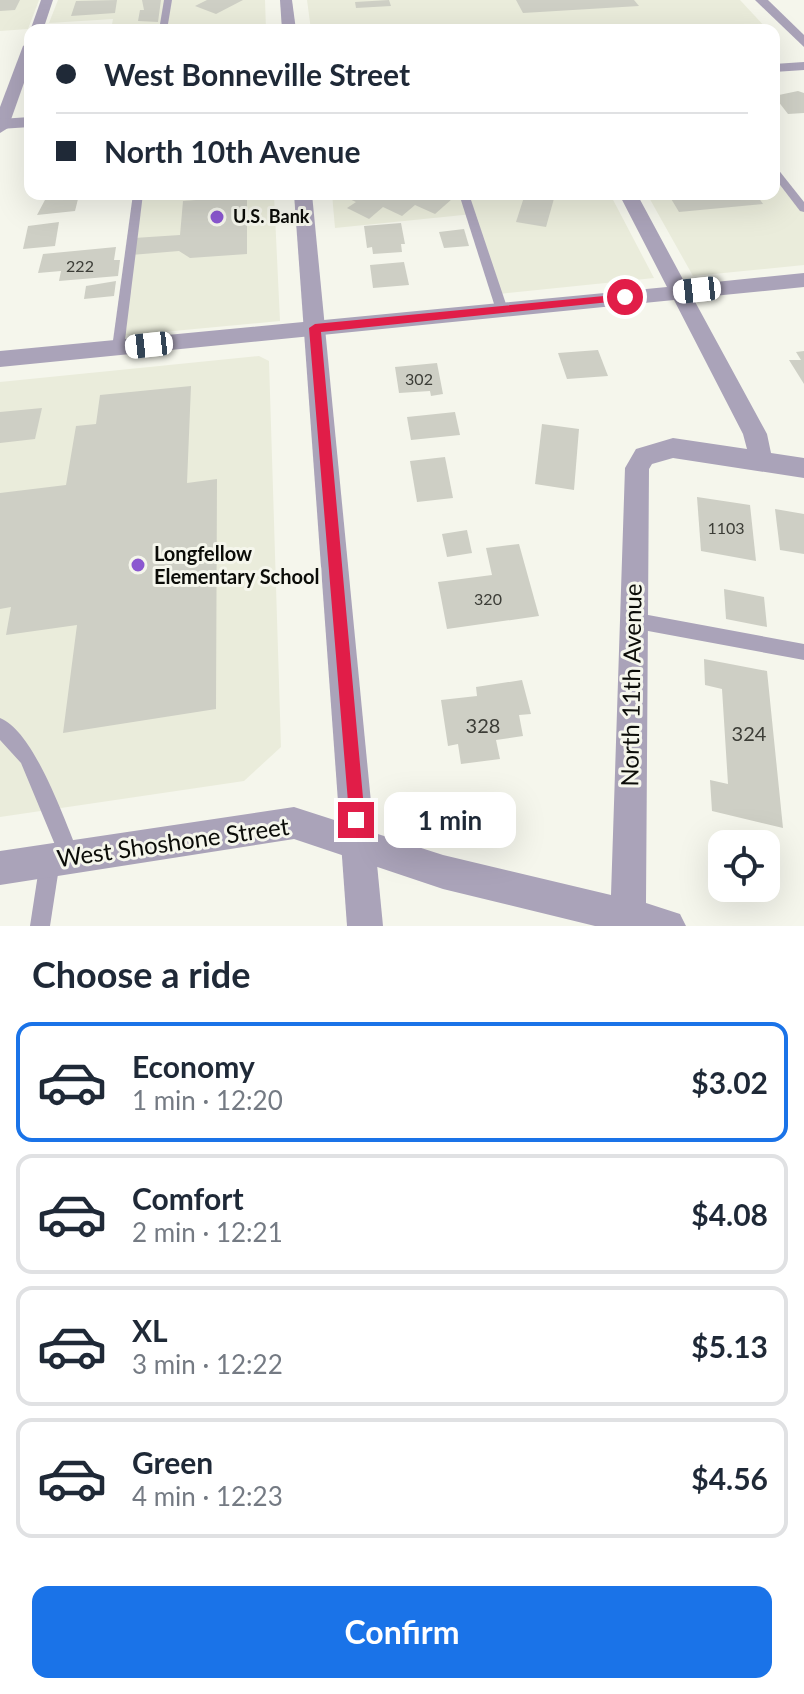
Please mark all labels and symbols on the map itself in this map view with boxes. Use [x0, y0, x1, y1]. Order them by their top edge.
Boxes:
place label: U.S. Bank [233, 205, 310, 227]
marker: U.S. Bank [208, 208, 226, 226]
house number: 222 [66, 256, 94, 275]
car [672, 276, 722, 304]
route start [607, 279, 643, 315]
car [124, 331, 174, 359]
house number: 302 [405, 369, 433, 388]
house number: 1103 [707, 518, 745, 537]
place label: Longfellow Elementary School [154, 541, 319, 588]
marker: Longfellow Elementary School [129, 556, 147, 574]
street label: North 11th Avenue [614, 583, 647, 787]
house number: 320 [474, 589, 502, 608]
house number: 328 [466, 713, 500, 737]
house number: 324 [732, 721, 767, 745]
callout: 1 min [384, 792, 516, 848]
route end [338, 802, 374, 838]
street label: West Shoshone Street [55, 811, 291, 872]

